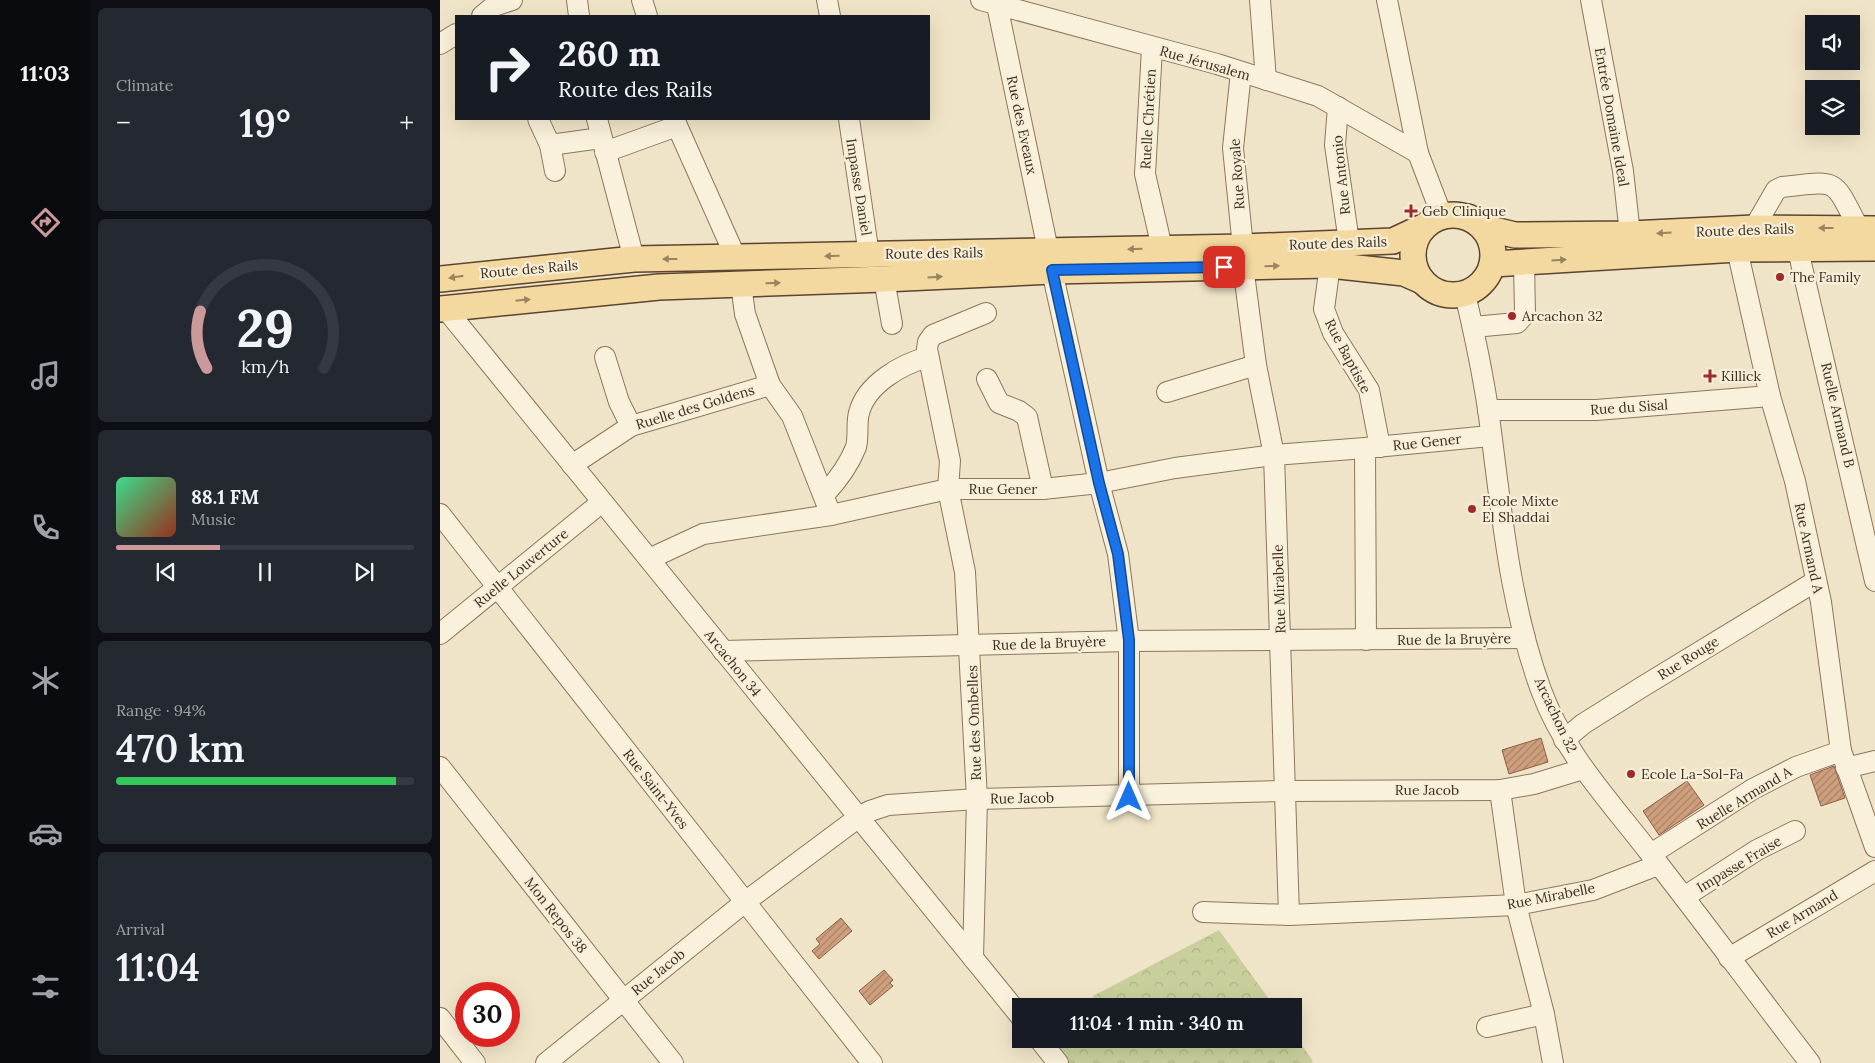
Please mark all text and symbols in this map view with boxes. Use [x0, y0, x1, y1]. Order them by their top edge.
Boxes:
map controls [1805, 15, 1860, 135]
button: sound [1805, 15, 1860, 70]
text: 260 m [558, 31, 660, 76]
icon: right [475, 35, 540, 100]
street label: Rue Jérusalem [1158, 42, 1253, 85]
street label: Entrée Domaine Ideal [1591, 46, 1633, 188]
text: 11:03 [20, 59, 70, 87]
street label: Ruelle Chrétien [1136, 68, 1160, 170]
street label: Rue des Eveaux [1003, 74, 1041, 177]
text: Climate [116, 75, 173, 95]
text: Route des Rails [558, 75, 712, 103]
button: layers [1805, 80, 1860, 135]
text: 19° [239, 99, 291, 147]
text: − [116, 105, 131, 141]
text: + [399, 105, 414, 141]
street label: Rue Antonio [1328, 134, 1354, 216]
street label: Impasse Daniel [842, 137, 876, 237]
street label: Rue Royale [1226, 137, 1248, 210]
place label: Geb Clinique [1422, 202, 1506, 220]
marker: Geb Clinique [1404, 204, 1418, 218]
icon: directions [28, 205, 63, 240]
street label: Route des Rails [1696, 219, 1794, 241]
one-way arrow [1818, 224, 1834, 232]
one-way arrow [1656, 229, 1672, 237]
street label: Route des Rails [1289, 232, 1387, 254]
street label: Route des Rails [885, 243, 983, 263]
one-way arrow [1126, 245, 1142, 253]
pin [1203, 246, 1245, 288]
one-way arrow [824, 252, 840, 260]
icon: arrive [1210, 253, 1238, 281]
one-way arrow [661, 255, 677, 263]
one-way arrow [1551, 255, 1567, 263]
street label: Route des Rails [479, 256, 579, 282]
one-way arrow [1264, 261, 1280, 269]
place label: The Family [1790, 268, 1861, 286]
marker: The Family [1774, 271, 1786, 283]
one-way arrow [927, 272, 943, 280]
one-way arrow [447, 273, 463, 281]
one-way arrow [765, 279, 781, 287]
text: 29 [236, 295, 294, 361]
one-way arrow [516, 296, 532, 304]
place label: Arcachon 32 [1521, 307, 1603, 325]
marker: Arcachon 32 [1506, 310, 1518, 322]
street label: Rue Baptiste [1321, 316, 1375, 397]
text: km/h [241, 355, 289, 378]
icon: music [28, 358, 63, 393]
street label: Ruelle Armand B [1817, 361, 1859, 470]
place label: Killick [1721, 367, 1761, 385]
marker: Killick [1703, 369, 1717, 383]
street label: Ruelle des Goldens [633, 380, 757, 434]
street label: Rue du Sisal [1589, 395, 1669, 419]
street label: Rue Gener [1392, 429, 1462, 455]
street label: Rue Gener [969, 480, 1037, 498]
text: 88.1 FM [191, 485, 259, 509]
place label: Ecole Mixte El Shaddai [1482, 492, 1559, 526]
street label: Rue Armand A [1791, 501, 1827, 595]
marker: Ecole Mixte El Shaddai [1466, 503, 1478, 515]
text: Music [191, 509, 236, 529]
icon: phone [28, 510, 63, 545]
street label: Ruelle Louverture [470, 524, 572, 612]
street label: Rue Mirabelle [1268, 544, 1290, 634]
icon: previous [152, 558, 180, 586]
icon: pause [251, 558, 279, 586]
icon: next [350, 558, 378, 586]
street label: Arcachon 34 [700, 625, 766, 700]
street label: Rue de la Bruyère [1397, 629, 1512, 649]
street label: Rue de la Bruyère [992, 632, 1107, 654]
street label: Rue Rouge [1654, 632, 1722, 684]
icon: climate [28, 663, 63, 698]
street label: Rue des Ombelles [963, 665, 985, 781]
street label: Arcachon 32 [1530, 674, 1581, 755]
text: Range · 94% [116, 700, 206, 720]
text: 470 km [116, 724, 245, 772]
street label: Rue Saint-Yves [619, 745, 693, 833]
street label: Ruelle Armand A [1693, 762, 1795, 833]
place label: Ecole La-Sol-Fa [1641, 765, 1744, 783]
marker: Ecole La-Sol-Fa [1625, 768, 1637, 780]
position arrow [1102, 770, 1154, 822]
street label: Rue Jacob [1395, 781, 1459, 799]
street label: Rue Jacob [990, 788, 1054, 808]
icon: car [28, 816, 63, 851]
street label: Impasse Fraise [1693, 831, 1785, 896]
street label: Mon Repos 38 [521, 873, 591, 957]
street label: Rue Mirabelle [1505, 879, 1597, 913]
street label: Rue Armand [1763, 886, 1841, 942]
text: Arrival [116, 919, 165, 939]
text: 11:04 [116, 943, 200, 991]
street label: Rue Jacob [627, 945, 689, 999]
icon: filters [28, 969, 63, 1004]
speed limit sign: 30 [455, 982, 520, 1047]
text: 11:04 · 1 min · 340 m [1070, 1011, 1244, 1035]

